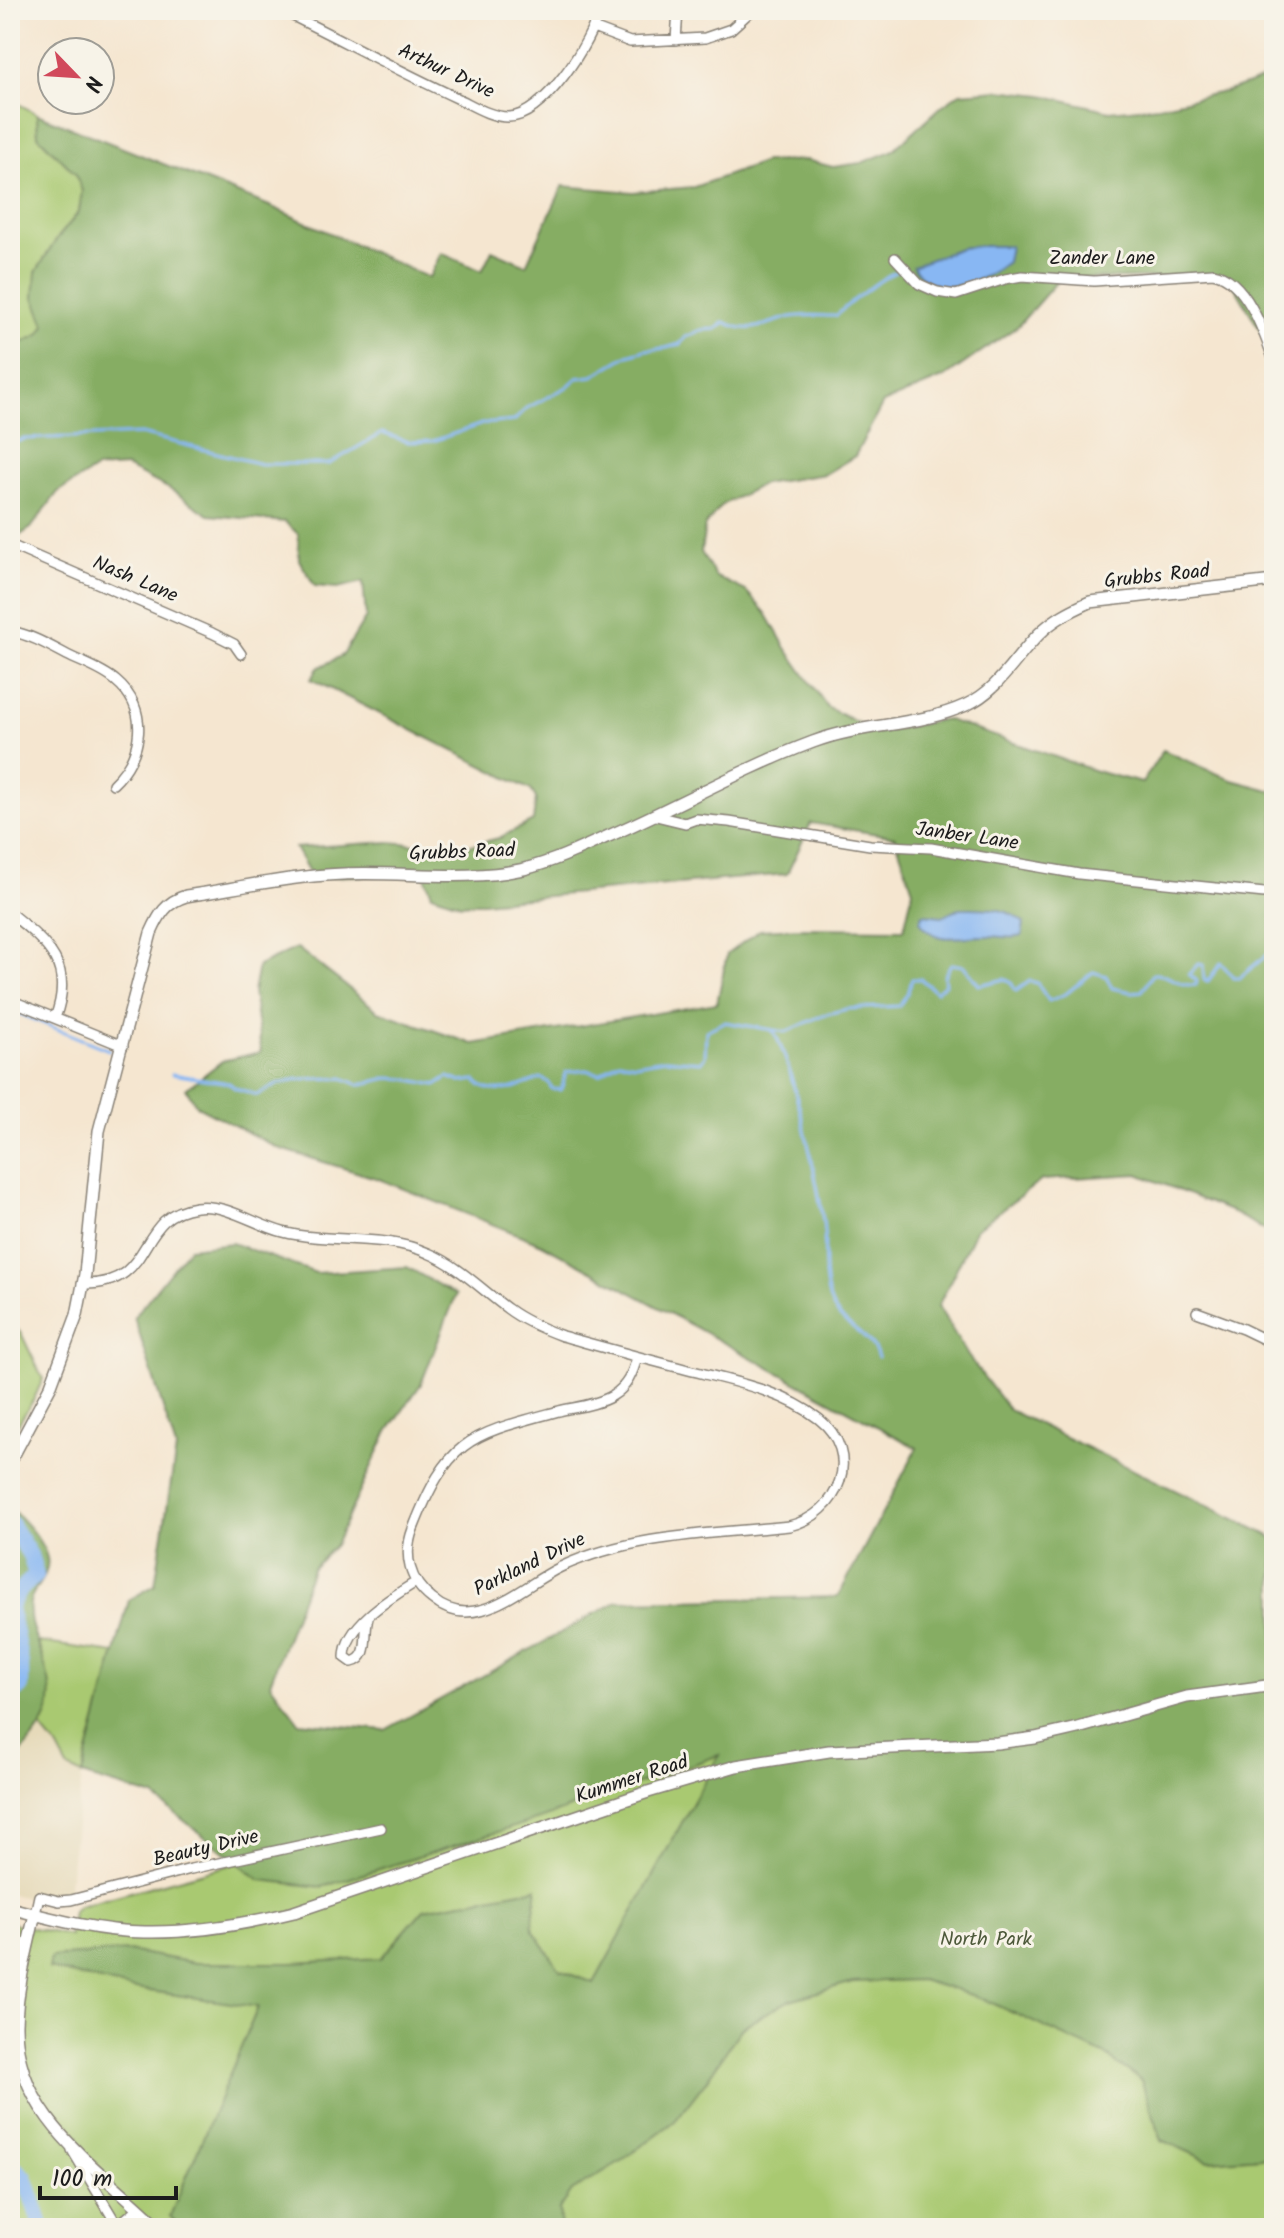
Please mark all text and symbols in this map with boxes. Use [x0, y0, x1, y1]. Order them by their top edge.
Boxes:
north arrow [36, 36, 116, 116]
street label: Arthur Drive [392, 36, 500, 108]
text: N [73, 70, 111, 97]
street label: Zander Lane [1049, 243, 1155, 275]
street label: Nash Lane [87, 548, 183, 612]
street label: Grubbs Road [1103, 555, 1212, 598]
street label: Janber Lane [914, 814, 1020, 860]
street label: Grubbs Road [408, 835, 517, 871]
street label: Parkland Drive [469, 1524, 591, 1606]
street label: Kummer Road [571, 1746, 694, 1813]
street label: Beauty Drive [150, 1821, 262, 1877]
park label: North Park [940, 1924, 1033, 1956]
scale bar [40, 2150, 176, 2200]
text: 100 m [52, 2160, 112, 2199]

